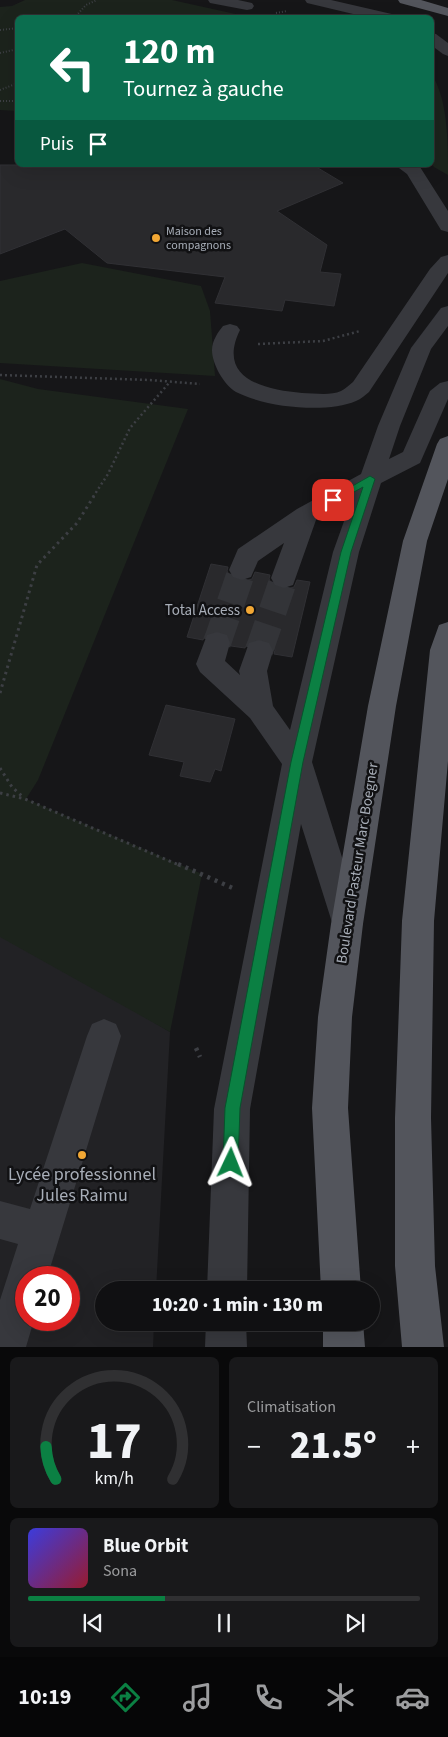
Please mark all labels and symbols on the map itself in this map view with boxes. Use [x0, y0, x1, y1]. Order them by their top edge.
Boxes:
place label: Maison des compagnons [166, 223, 231, 254]
marker: Maison des compagnons [150, 232, 162, 244]
pin [312, 479, 354, 521]
place label: Total Access [165, 600, 240, 621]
marker: Total Access [244, 604, 256, 616]
street label: Boulevard Pasteur Marc Boegner [331, 760, 384, 965]
position arrow [204, 1136, 256, 1188]
marker: Lycée professionnel Jules Raimu [76, 1149, 88, 1161]
place label: Lycée professionnel Jules Raimu [8, 1162, 156, 1208]
speed limit sign: 20 [15, 1266, 80, 1331]

